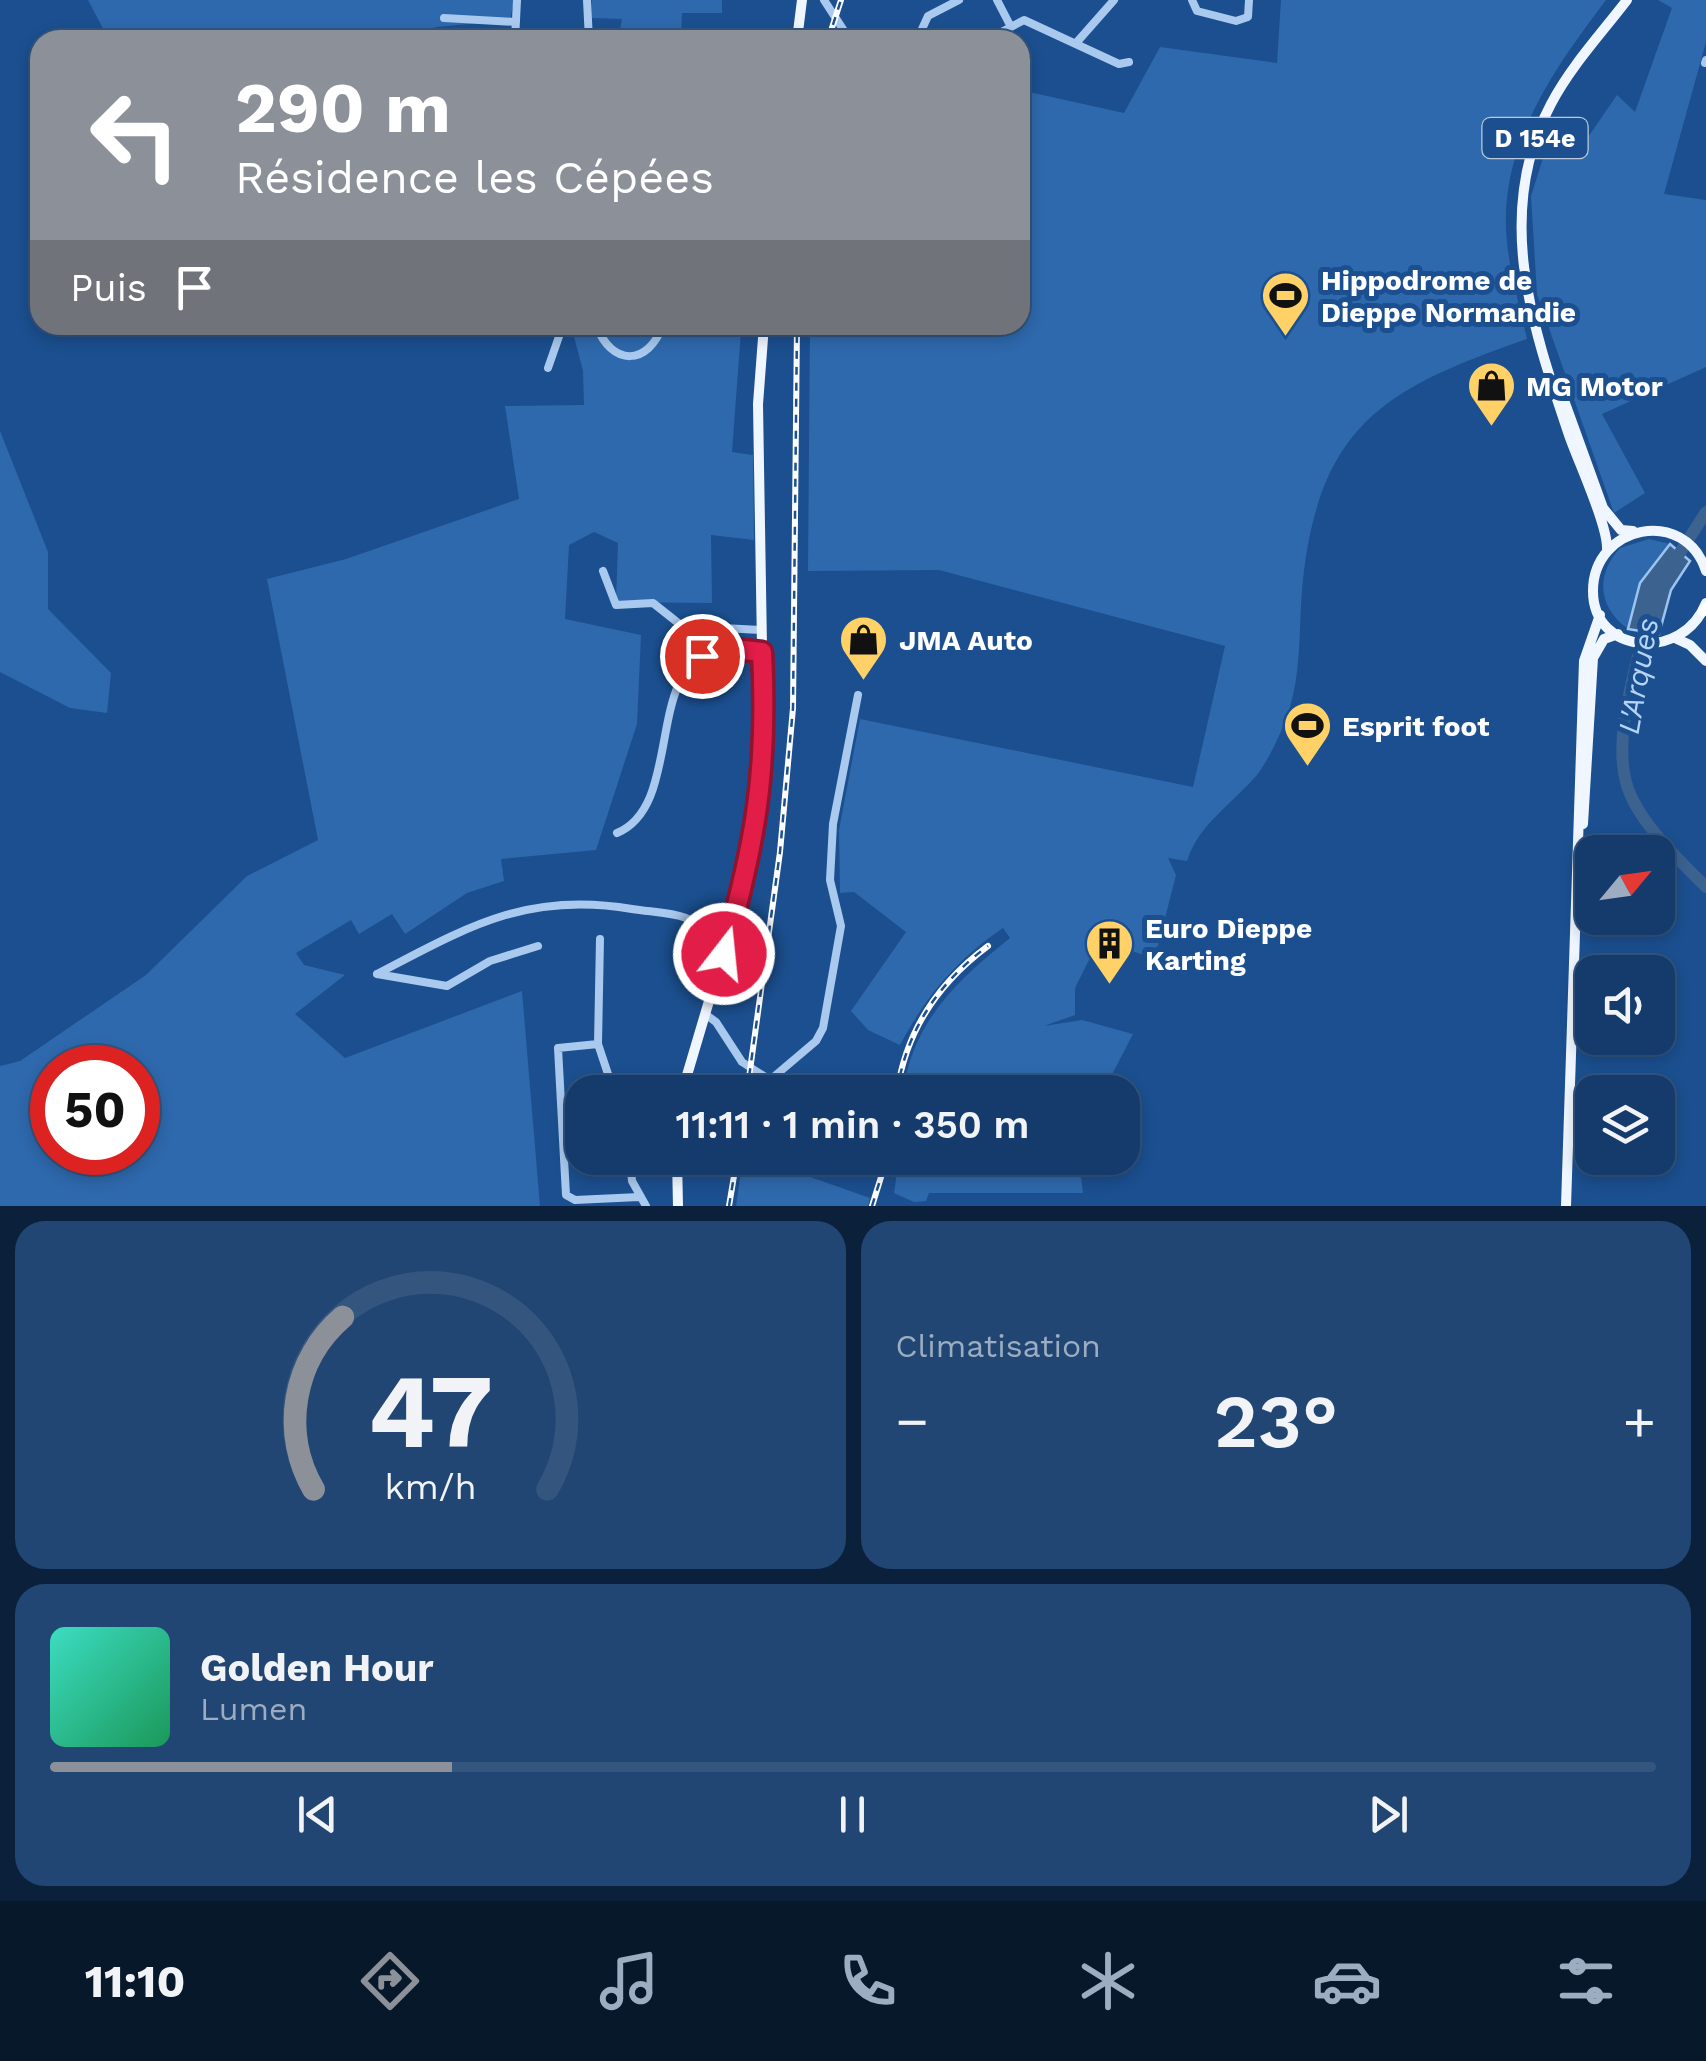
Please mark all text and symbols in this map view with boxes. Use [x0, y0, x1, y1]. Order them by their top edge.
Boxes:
text: 290 m [235, 67, 451, 149]
icon: left [70, 70, 200, 200]
road number: D 154e [1482, 118, 1588, 158]
text: Résidence les Cépées [235, 151, 714, 204]
icon: arrive [167, 260, 222, 315]
place label: Hippodrome de Dieppe Normandie [1321, 264, 1576, 329]
text: Puis [70, 266, 147, 310]
sports icon: Hippodrome de Dieppe Normandie [1260, 270, 1312, 338]
shop icon: MG Motor [1465, 360, 1517, 428]
place label: MG Motor [1526, 370, 1663, 403]
pin [660, 614, 745, 699]
shop icon: JMA Auto [838, 614, 890, 682]
water label: L'Arques [1611, 615, 1665, 737]
place label: JMA Auto [899, 624, 1033, 657]
icon: arrive [675, 629, 730, 684]
sports icon: Esprit foot [1281, 700, 1333, 768]
place label: Esprit foot [1342, 710, 1490, 743]
north arrow [1575, 835, 1675, 935]
map controls [1575, 835, 1675, 1175]
position arrow [672, 902, 776, 1006]
place label: Euro Dieppe Karting [1145, 912, 1312, 977]
building icon: Euro Dieppe Karting [1084, 918, 1136, 986]
button: sound [1575, 955, 1675, 1055]
speed limit sign: 50 [30, 1045, 160, 1175]
button: layers [1575, 1075, 1675, 1175]
text: 11:11 · 1 min · 350 m [676, 1103, 1029, 1147]
text: Climatisation [896, 1327, 1101, 1365]
text: 47 [368, 1350, 493, 1472]
text: 23° [1213, 1377, 1338, 1465]
text: − [896, 1389, 929, 1453]
text: + [1623, 1389, 1656, 1453]
text: km/h [384, 1466, 476, 1508]
text: Golden Hour [200, 1646, 434, 1690]
text: Lumen [200, 1690, 307, 1728]
icon: previous [290, 1787, 345, 1842]
icon: pause [825, 1787, 880, 1842]
icon: next [1361, 1787, 1416, 1842]
icon: directions [355, 1946, 425, 2016]
icon: music [594, 1946, 664, 2016]
icon: phone [833, 1946, 903, 2016]
icon: climate [1073, 1946, 1143, 2016]
icon: car [1312, 1946, 1382, 2016]
icon: filters [1551, 1946, 1621, 2016]
text: 11:10 [85, 1955, 185, 2008]

